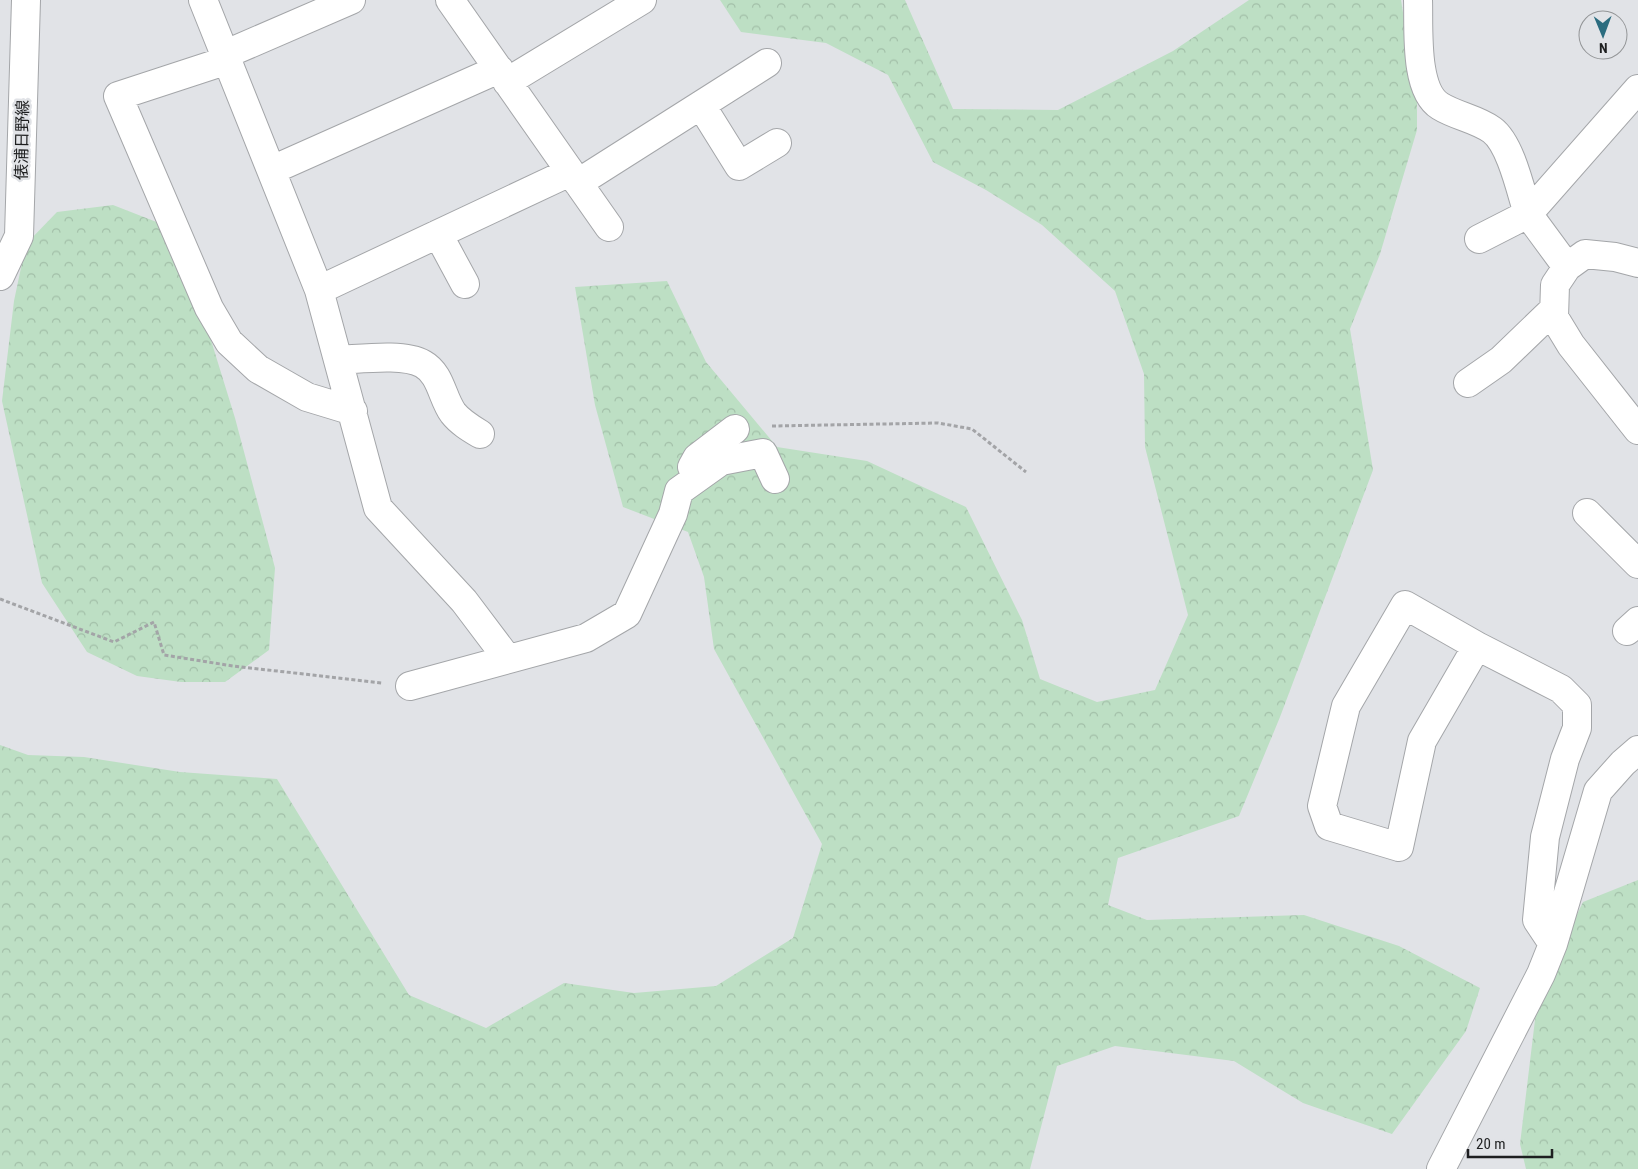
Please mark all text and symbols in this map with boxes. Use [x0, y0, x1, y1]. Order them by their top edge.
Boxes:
north arrow [1578, 10, 1628, 60]
text: N [1599, 40, 1608, 56]
street label: 俵浦日野線 [12, 100, 32, 180]
scale bar [1468, 1126, 1552, 1158]
text: 20 m [1476, 1135, 1506, 1153]

